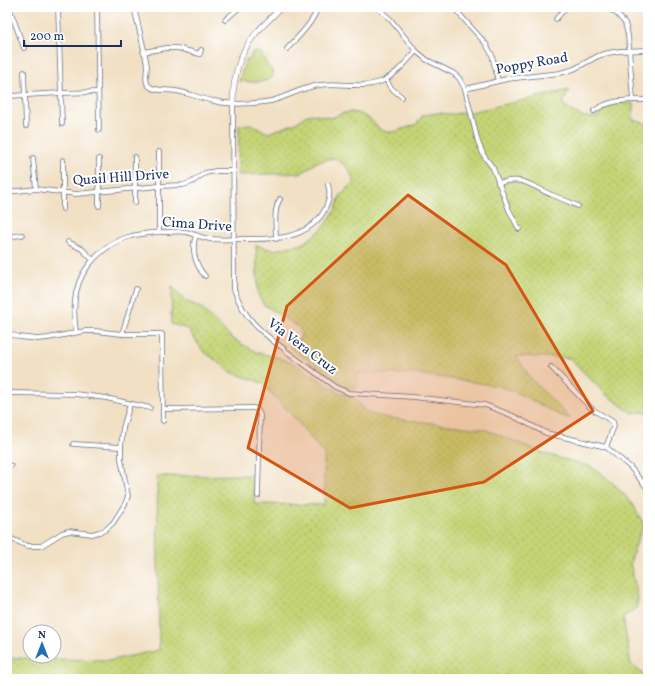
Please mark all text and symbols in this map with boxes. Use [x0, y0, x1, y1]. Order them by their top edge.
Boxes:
scale bar [24, 22, 121, 48]
text: 200 m [30, 29, 64, 45]
street label: Poppy Road [495, 48, 570, 80]
street label: Quail Hill Drive [72, 165, 170, 191]
street label: Cima Drive [162, 213, 233, 237]
street label: Via Vera Cruz [263, 314, 341, 380]
north arrow [22, 624, 62, 664]
text: N [38, 628, 46, 643]

